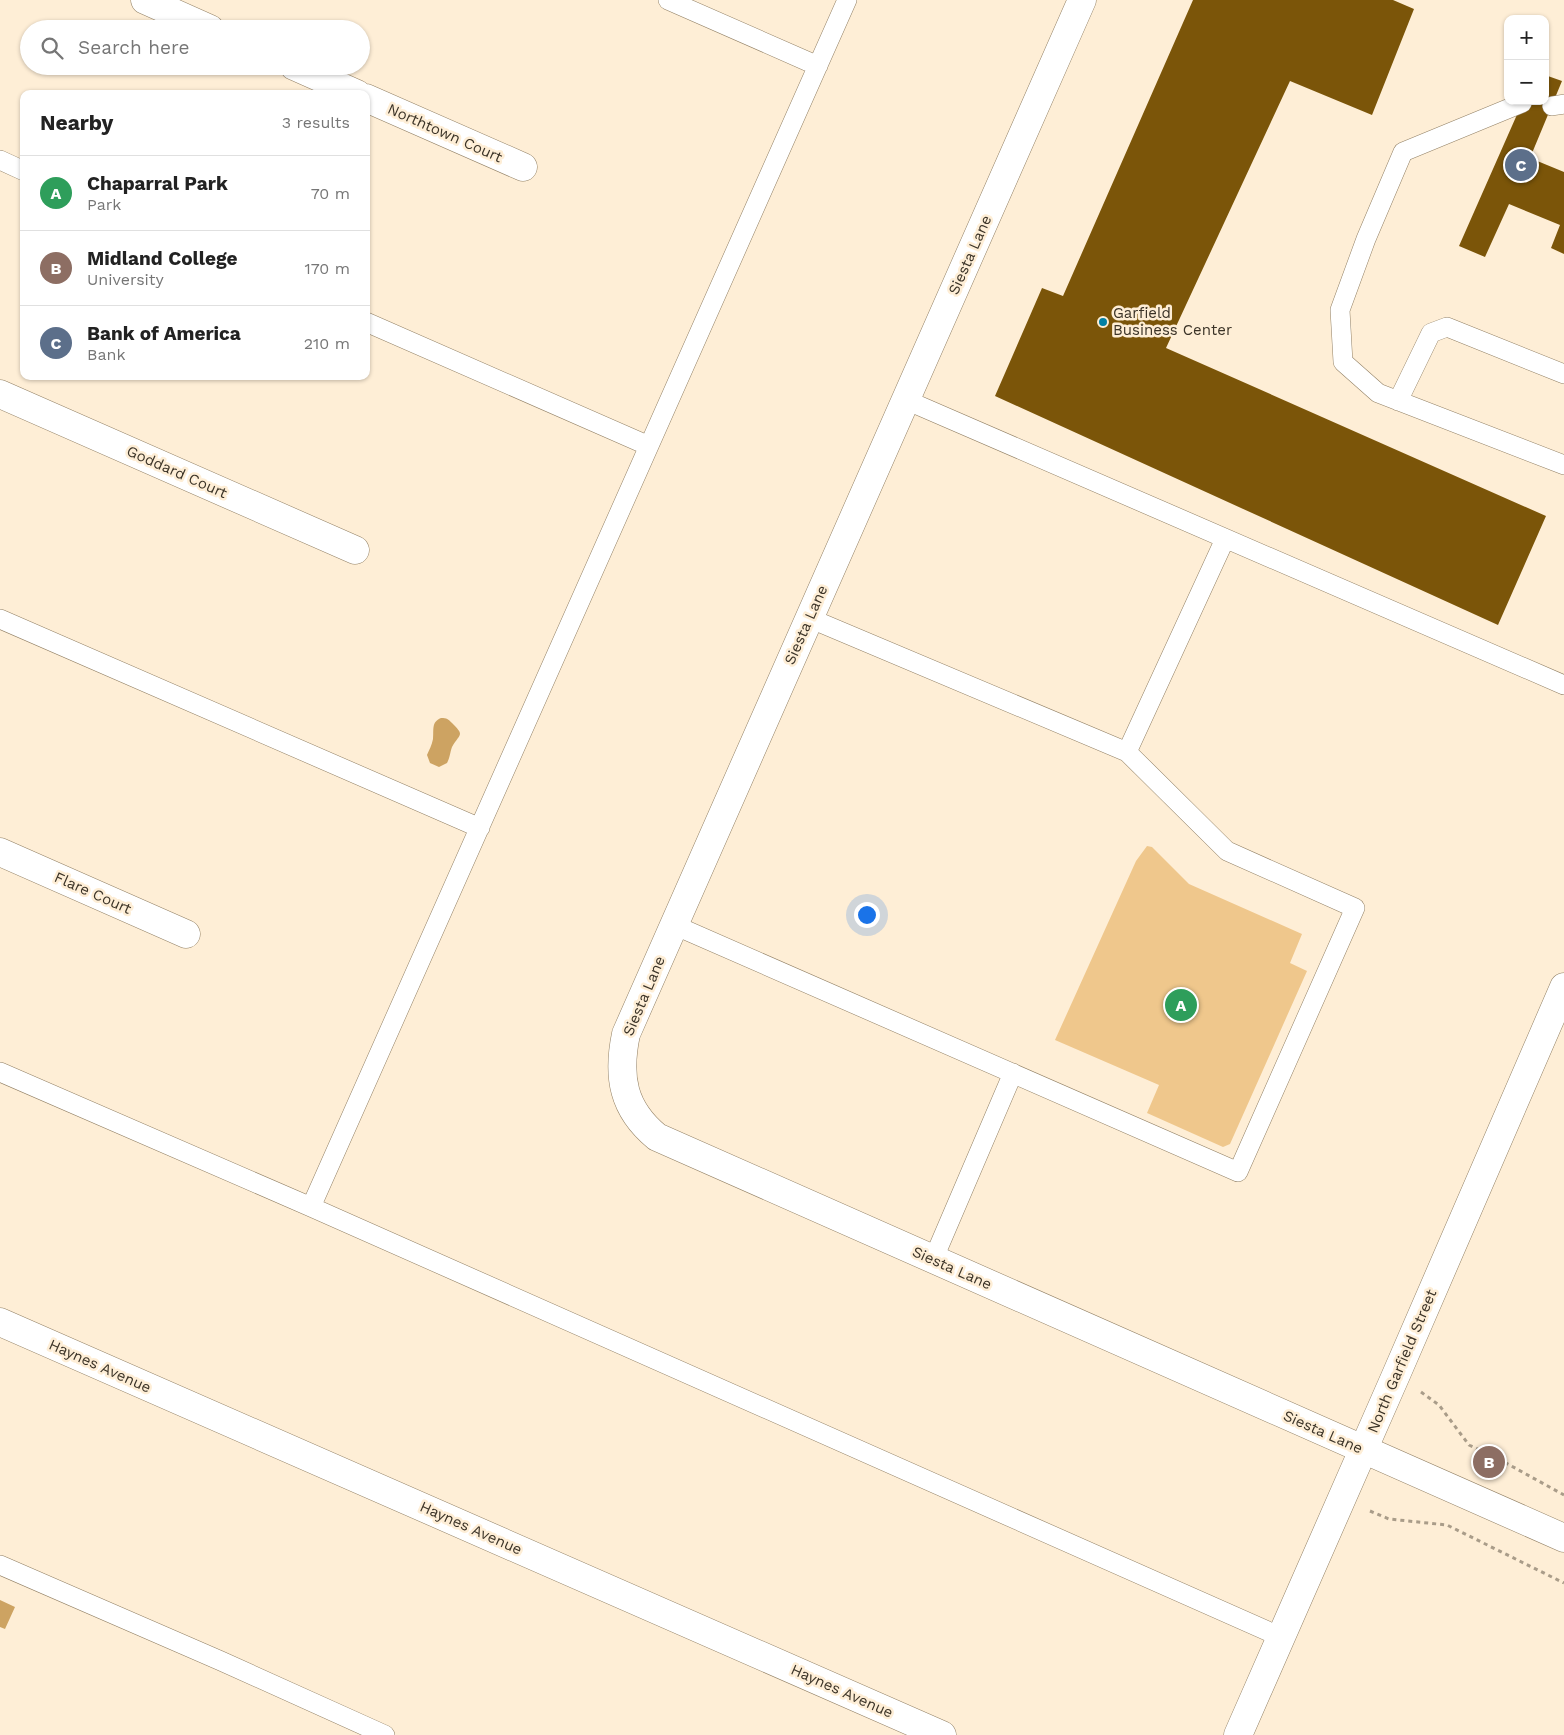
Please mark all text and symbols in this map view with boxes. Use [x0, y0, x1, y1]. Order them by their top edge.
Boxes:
map controls [1504, 15, 1549, 105]
button: + [1504, 15, 1549, 60]
search box [20, 20, 370, 75]
icon: search [38, 34, 66, 62]
text: Search here [78, 36, 189, 59]
button: − [1504, 60, 1549, 105]
street label: Northtown Court [385, 100, 506, 167]
text: Nearby [40, 110, 113, 135]
text: 3 results [282, 113, 350, 132]
pin: C [1505, 146, 1537, 184]
text: Chaparral Park [87, 172, 228, 195]
text: A [51, 184, 61, 203]
text: 70 m [311, 184, 350, 203]
text: Park [87, 195, 121, 214]
street label: Siesta Lane [944, 212, 996, 298]
text: Midland College [87, 247, 238, 270]
text: B [51, 259, 61, 278]
text: 170 m [304, 259, 350, 278]
text: University [87, 270, 164, 289]
place label: Garfield Business Center [1113, 304, 1232, 339]
marker: Garfield Business Center [1097, 316, 1109, 328]
text: Bank of America [87, 322, 241, 345]
text: C [51, 334, 61, 353]
text: 210 m [304, 334, 350, 353]
text: Bank [87, 345, 125, 364]
street label: Goddard Court [124, 442, 231, 502]
street label: Siesta Lane [780, 582, 832, 668]
street label: Flare Court [52, 868, 135, 918]
your location [854, 902, 880, 928]
street label: Siesta Lane [619, 953, 669, 1039]
pin: A [1165, 986, 1197, 1024]
street label: Siesta Lane [909, 1242, 995, 1294]
street label: North Garfield Street [1364, 1286, 1441, 1436]
street label: Haynes Avenue [46, 1335, 154, 1397]
street label: Siesta Lane [1280, 1406, 1366, 1458]
pin: B [1473, 1443, 1505, 1481]
street label: Haynes Avenue [417, 1497, 525, 1559]
street label: Haynes Avenue [788, 1660, 896, 1722]

